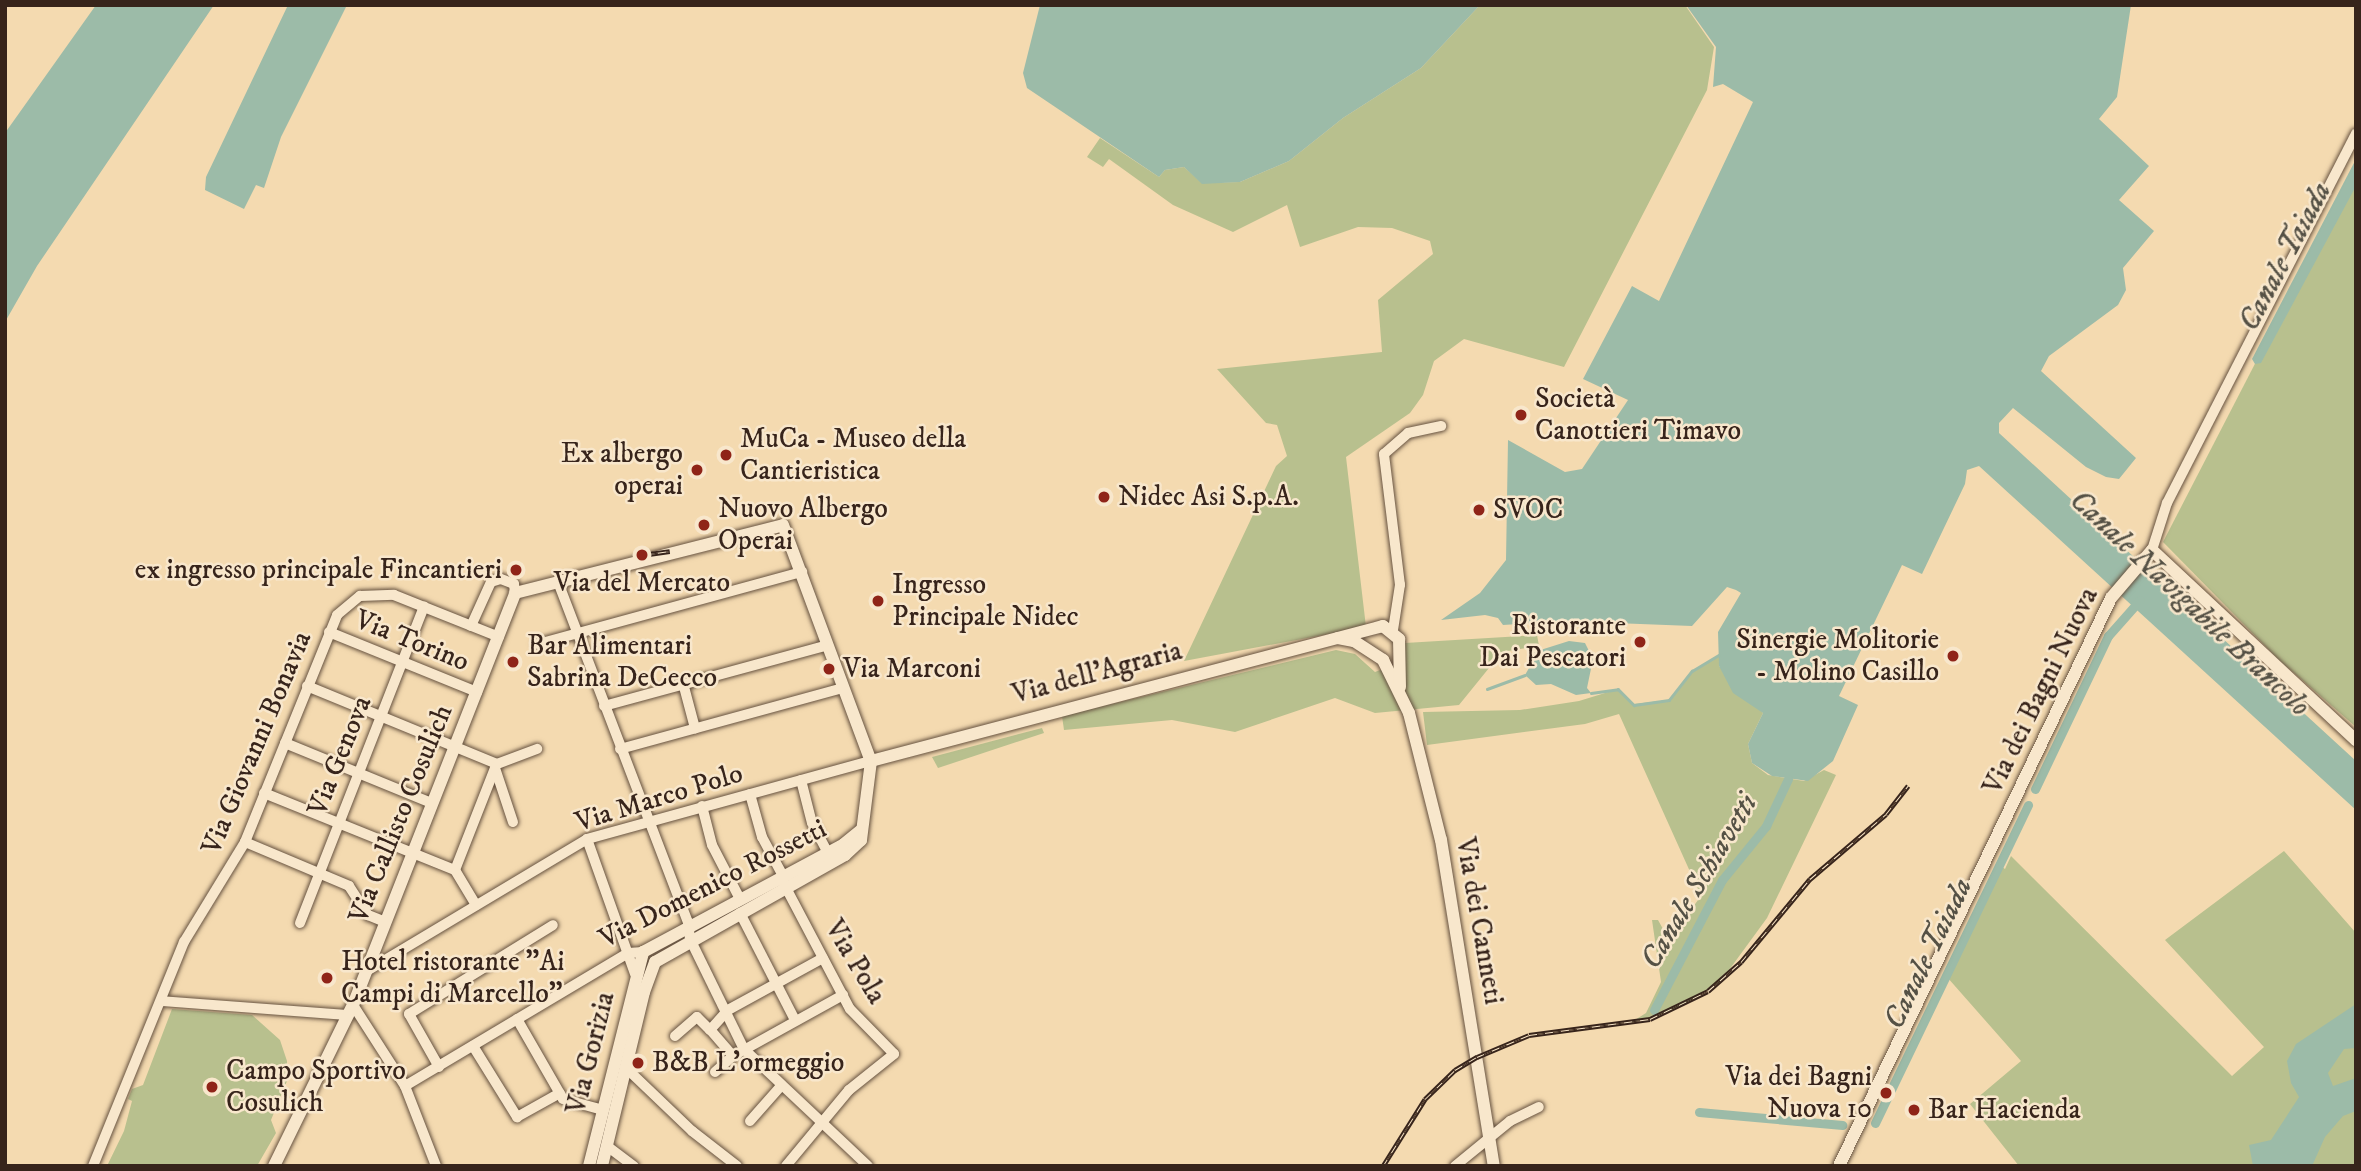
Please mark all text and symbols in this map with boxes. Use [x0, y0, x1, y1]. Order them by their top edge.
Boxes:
water label: Canale Taiada [2232, 176, 2340, 338]
place label: Società Canottieri Timavo [1535, 382, 1741, 448]
marker: Società Canottieri Timavo [1513, 407, 1529, 423]
place label: MuCa - Museo della Cantieristica [740, 422, 966, 488]
place label: Ex albergo operai [561, 437, 683, 503]
marker: MuCa - Museo della Cantieristica [718, 447, 734, 463]
marker: Ex albergo operai [689, 462, 705, 478]
place label: Nidec Asi S.p.A. [1118, 480, 1299, 514]
water label: Canale Navigabile Brancolo [2061, 483, 2317, 725]
marker: Nidec Asi S.p.A. [1096, 489, 1112, 505]
place label: Nuovo Albergo Operai [718, 492, 888, 558]
place label: SVOC [1493, 493, 1563, 527]
marker: SVOC [1471, 502, 1487, 518]
marker: Nuovo Albergo Operai [696, 517, 712, 533]
marker: Via del Mercato [634, 547, 650, 563]
place label: ex ingresso principale Fincantieri [135, 553, 502, 587]
marker: ex ingresso principale Fincantieri [508, 562, 524, 578]
place label: Via del Mercato [554, 566, 730, 600]
place label: Ingresso Principale Nidec [892, 568, 1079, 634]
street label: Via dei Bagni Nuova [1976, 582, 2106, 800]
marker: Ingresso Principale Nidec [870, 593, 886, 609]
street label: Via Torino [350, 603, 474, 679]
place label: Ristorante Dai Pescatori [1479, 609, 1626, 675]
place label: Sinergie Molitorie - Molino Casillo [1736, 623, 1939, 689]
street label: Via Giovanni Bonavia [195, 626, 319, 860]
place label: Bar Alimentari Sabrina DeCecco [527, 629, 717, 695]
street label: Via dell'Agraria [1008, 634, 1186, 712]
marker: Ristorante Dai Pescatori [1632, 634, 1648, 650]
marker: Sinergie Molitorie - Molino Casillo [1945, 648, 1961, 664]
place label: Via Marconi [843, 652, 981, 686]
marker: Bar Alimentari Sabrina DeCecco [505, 654, 521, 670]
marker: Via Marconi [821, 661, 837, 677]
street label: Via Genova [301, 691, 379, 821]
street label: Via Callisto Cosulich [342, 700, 460, 928]
street label: Via Marco Polo [571, 757, 747, 839]
water label: Canale Schiavetti [1634, 788, 1766, 976]
street label: Via Domenico Rossetti [594, 812, 832, 956]
street label: Via dei Canneti [1448, 835, 1510, 1007]
water label: Canale Taiada [1877, 873, 1981, 1035]
street label: Via Pola [817, 914, 893, 1010]
place label: Hotel ristorante "Ai Campi di Marcello" [341, 945, 564, 1011]
marker: Hotel ristorante "Ai Campi di Marcello" [319, 970, 335, 986]
street label: Via Gorizia [560, 988, 622, 1118]
place label: B&B L’ormeggio [652, 1046, 844, 1080]
place label: Campo Sportivo Cosulich [226, 1054, 406, 1120]
marker: B&B L’ormeggio [630, 1055, 646, 1071]
place label: Via dei Bagni Nuova 10 [1725, 1060, 1872, 1126]
marker: Campo Sportivo Cosulich [204, 1079, 220, 1095]
marker: Via dei Bagni Nuova 10 [1878, 1085, 1894, 1101]
place label: Bar Hacienda [1928, 1093, 2081, 1127]
marker: Bar Hacienda [1906, 1102, 1922, 1118]

